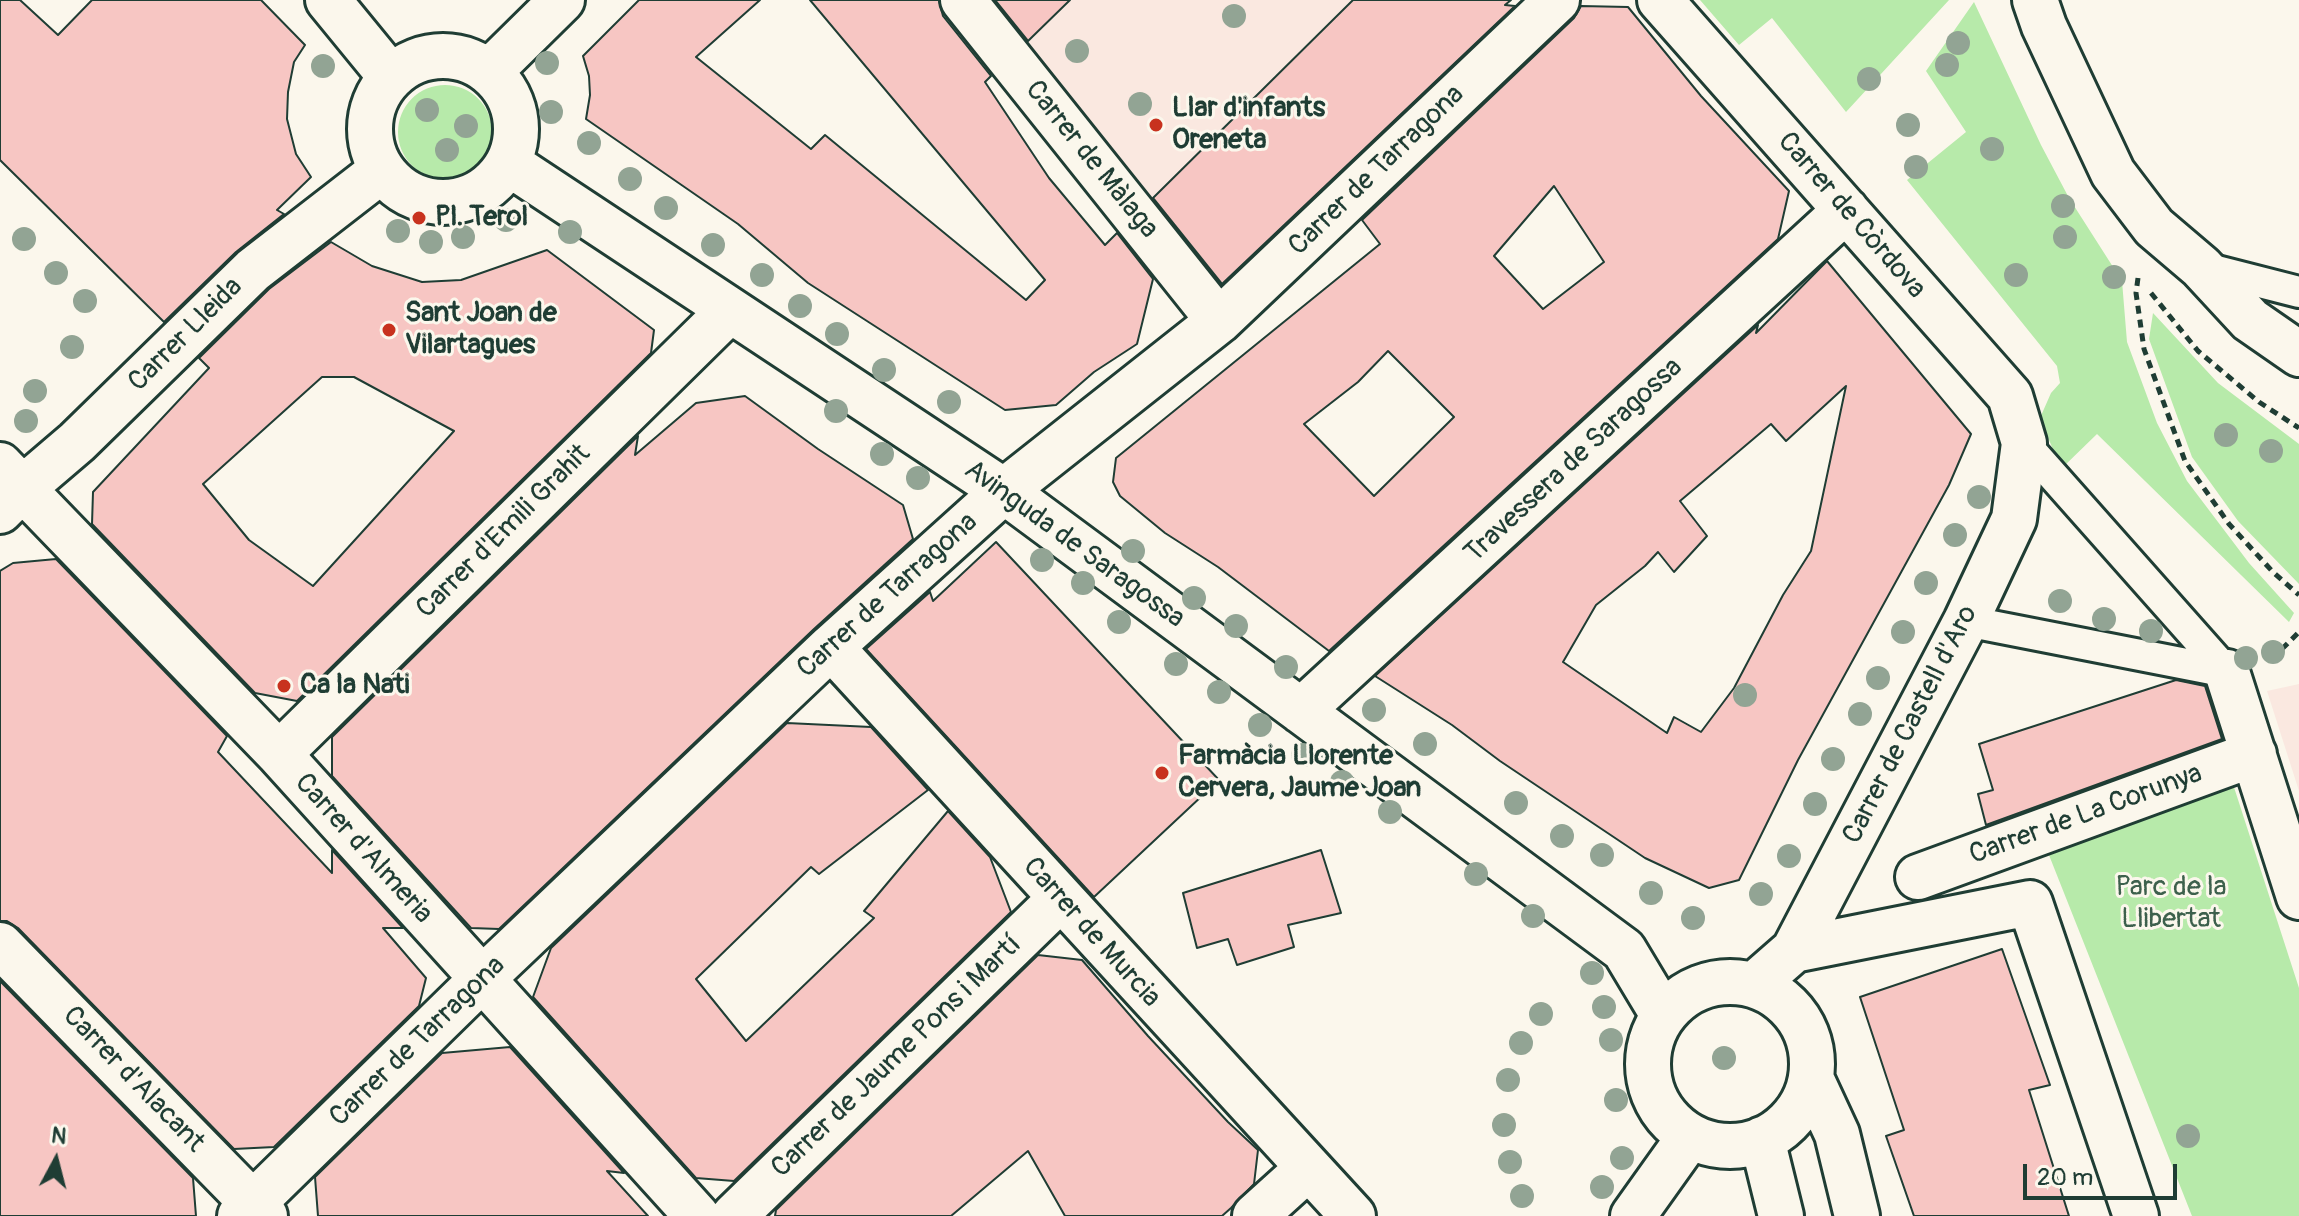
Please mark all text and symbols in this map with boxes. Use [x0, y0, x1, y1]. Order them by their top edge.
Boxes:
street label: Carrer de Màlaga [1017, 74, 1165, 246]
street label: Carrer de Tarragona [1282, 79, 1472, 263]
place label: Llar d'infants Oreneta [1172, 92, 1325, 158]
marker: Llar d'infants Oreneta [1147, 116, 1165, 134]
street label: Carrer de Còrdova [1770, 126, 1932, 306]
place label: Pl. Terol [435, 201, 528, 235]
marker: Pl. Terol [410, 209, 428, 227]
street label: Carrer Lleida [122, 271, 250, 399]
place label: Sant Joan de Vilartagues [405, 297, 557, 363]
marker: Sant Joan de Vilartagues [380, 321, 398, 339]
street label: Travessera de Saragossa [1458, 351, 1690, 571]
street label: Carrer d'Emili Grahit [410, 438, 598, 626]
street label: Avinguda de Saragossa [957, 454, 1191, 636]
street label: Carrer de Tarragona [791, 506, 985, 686]
street label: Carrer de Castell d'Aro [1836, 600, 1986, 850]
place label: Ca la Nati [300, 669, 410, 703]
marker: Ca la Nati [275, 677, 293, 695]
place label: Farmàcia Llorente Cervera, Jaume Joan [1178, 740, 1421, 806]
street label: Carrer de La Corunya [1965, 757, 2207, 873]
marker: Farmàcia Llorente Cervera, Jaume Joan [1153, 764, 1171, 782]
street label: Carrer d'Almeria [287, 767, 439, 931]
street label: Carrer de Murcia [1015, 851, 1167, 1015]
park label: Parc de la Llibertat [2115, 871, 2227, 937]
street label: Carrer de Jaume Pons i Martí [765, 929, 1029, 1185]
street label: Carrer de Tarragona [323, 950, 513, 1134]
street label: Carrer d'Alacant [55, 1000, 211, 1160]
north arrow [16, 1120, 96, 1200]
text: N [50, 1121, 68, 1151]
scale bar [2027, 1148, 2181, 1198]
text: 20 m [2037, 1163, 2093, 1192]

